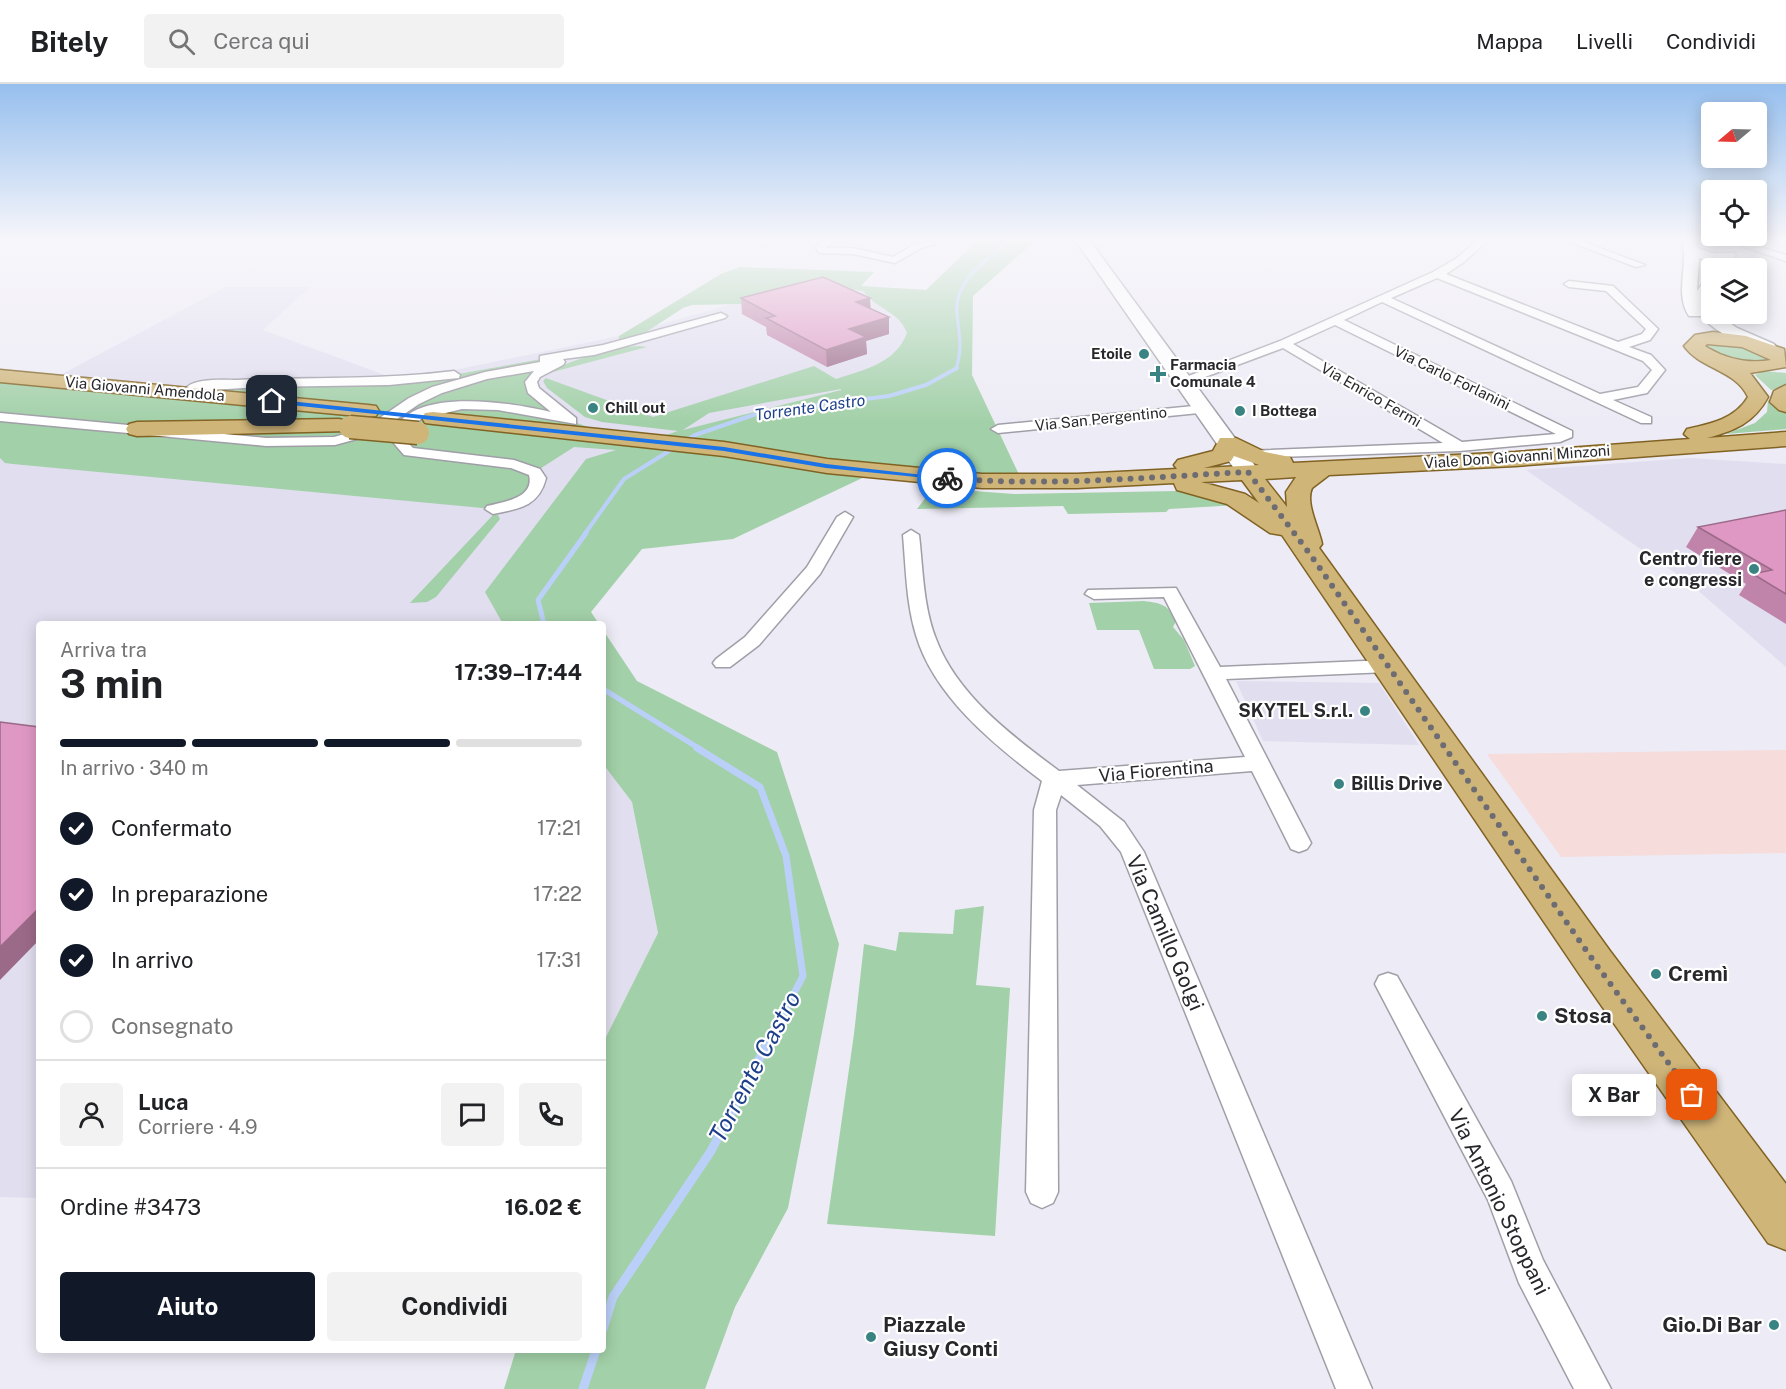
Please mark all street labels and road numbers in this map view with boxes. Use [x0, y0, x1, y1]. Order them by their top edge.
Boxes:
street label: Via Carlo Forlanini [1391, 342, 1513, 413]
street label: Via Enrico Fermi [1318, 359, 1424, 430]
street label: Via Giovanni Amendola [65, 373, 226, 404]
street label: Via San Pergentino [1034, 403, 1168, 434]
street label: Viale Don Giovanni Minzoni [1423, 442, 1611, 471]
street label: Via Fiorentina [1098, 755, 1214, 786]
street label: Via Camillo Golgi [1121, 851, 1209, 1014]
street label: Via Antonio Stoppani [1444, 1105, 1555, 1299]

